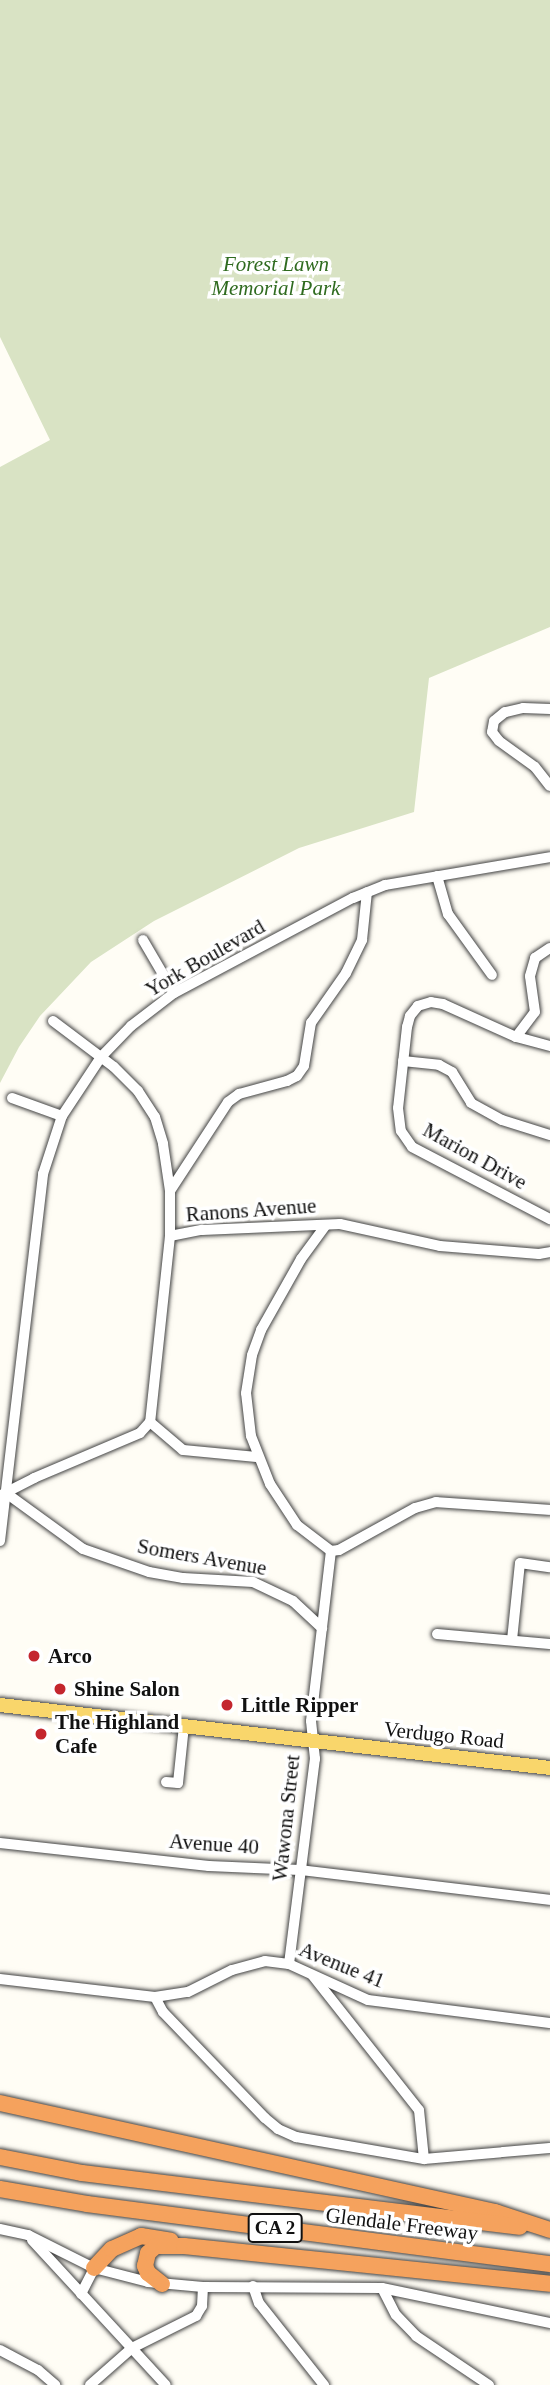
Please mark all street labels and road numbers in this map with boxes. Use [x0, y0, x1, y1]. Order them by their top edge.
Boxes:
street label: York Boulevard [141, 914, 269, 1002]
street label: Marion Drive [419, 1117, 531, 1195]
street label: Ranons Avenue [184, 1193, 318, 1227]
street label: Somers Avenue [135, 1533, 269, 1581]
street label: Verdugo Road [383, 1716, 505, 1754]
street label: Wawona Street [267, 1753, 305, 1883]
street label: Avenue 40 [168, 1828, 260, 1860]
street label: Avenue 41 [296, 1936, 388, 1994]
street label: Glendale Freeway [324, 2202, 480, 2246]
road number: CA 2 [247, 2212, 303, 2244]

